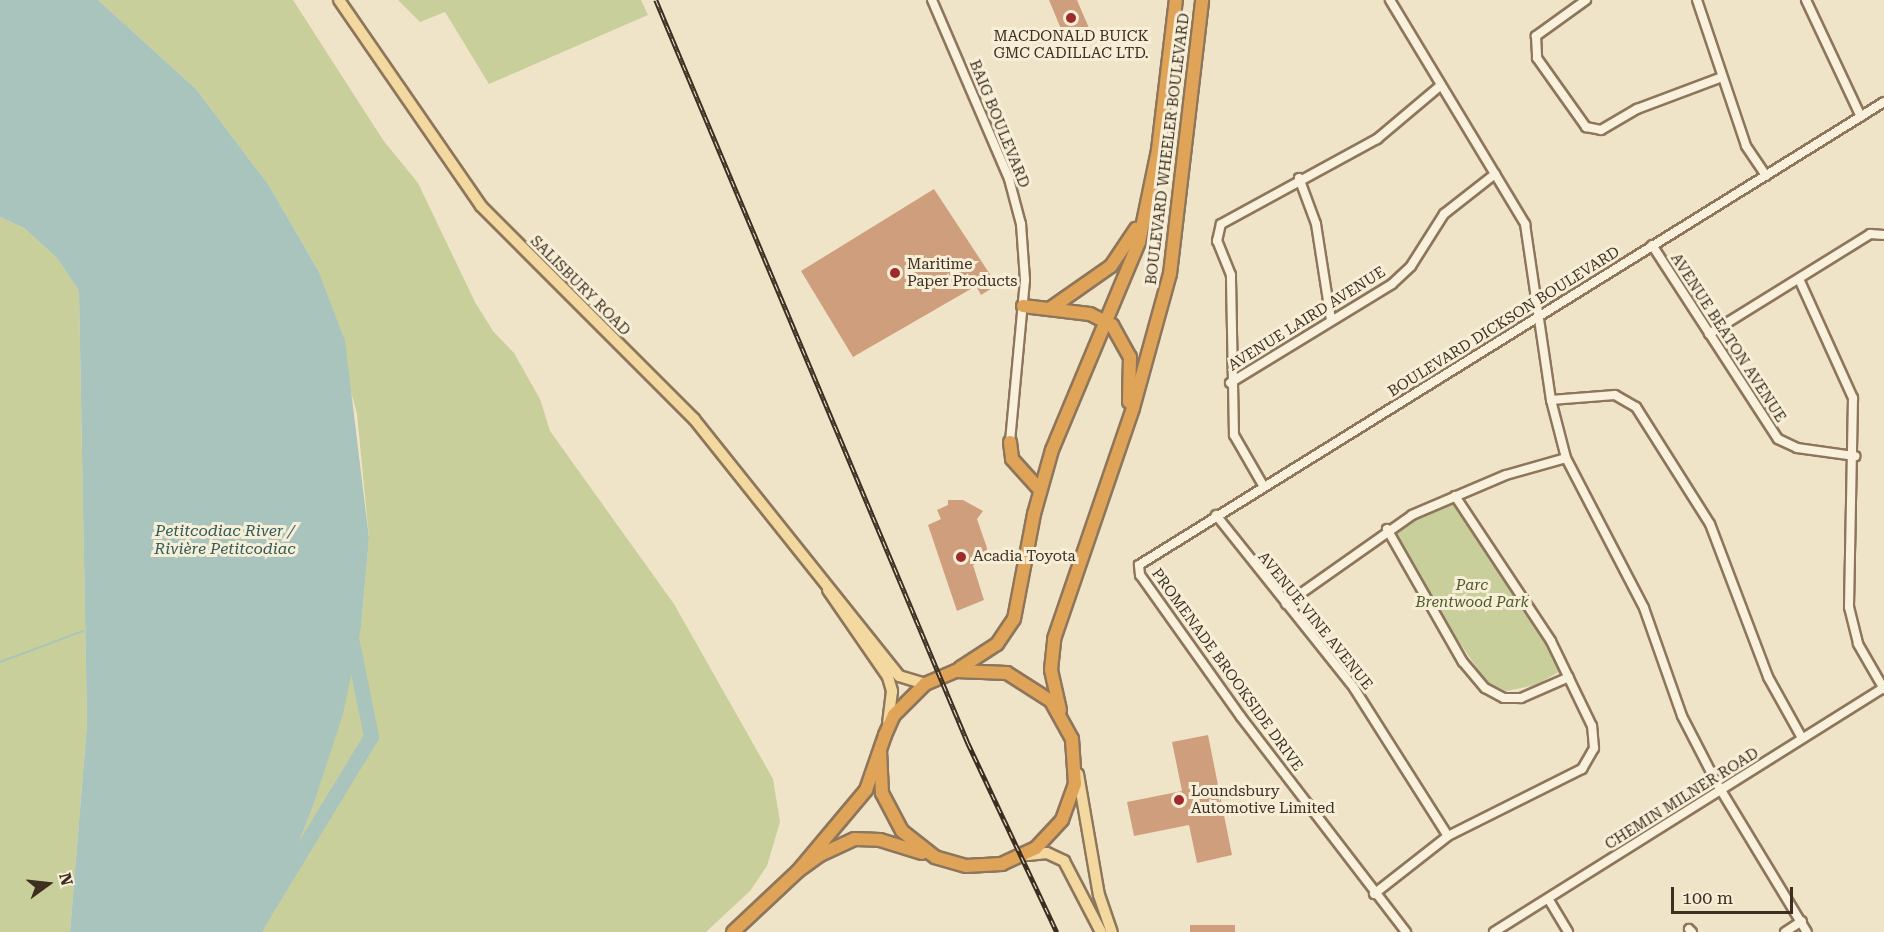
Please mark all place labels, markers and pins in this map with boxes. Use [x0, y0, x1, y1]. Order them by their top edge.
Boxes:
marker: MACDONALD BUICK GMC CADILLAC LTD. [1064, 11, 1078, 25]
place label: MACDONALD BUICK GMC CADILLAC LTD. [993, 27, 1149, 62]
place label: Maritime Paper Products [907, 255, 1017, 290]
marker: Maritime Paper Products [888, 266, 902, 280]
place label: Acadia Toyota [973, 548, 1076, 566]
marker: Acadia Toyota [954, 550, 968, 564]
place label: Loundsbury Automotive Limited [1191, 782, 1335, 817]
marker: Loundsbury Automotive Limited [1172, 793, 1186, 807]

